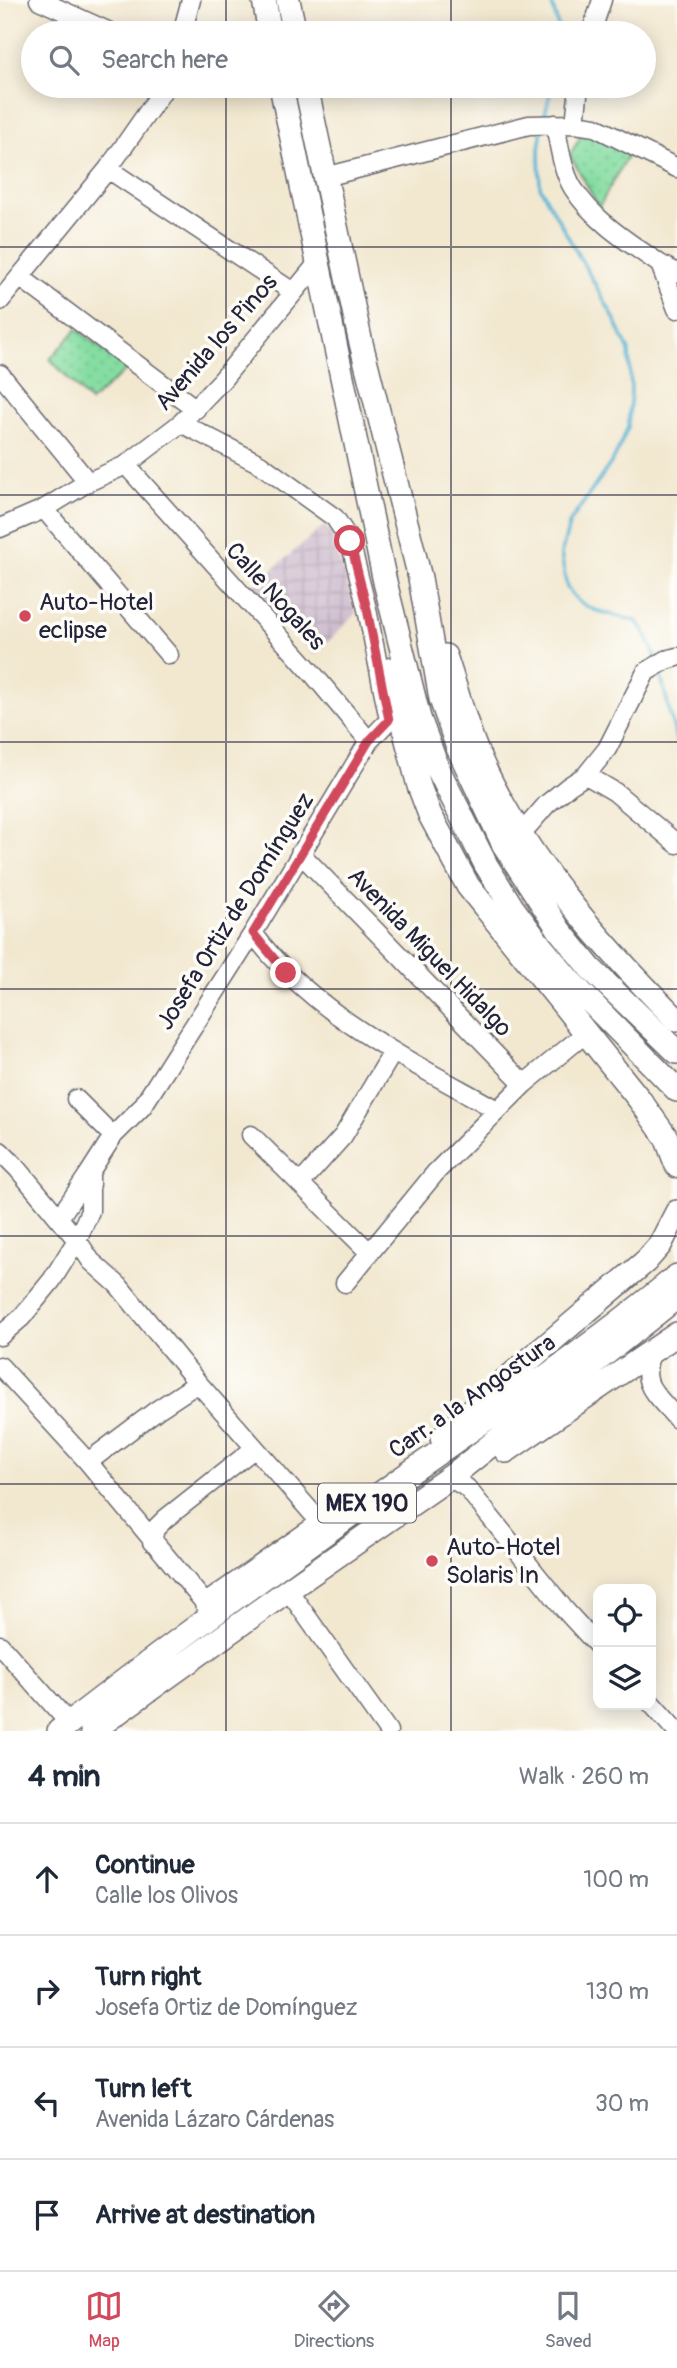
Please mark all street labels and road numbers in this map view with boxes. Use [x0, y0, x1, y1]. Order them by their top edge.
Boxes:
street label: Avenida los Pinos [149, 268, 284, 417]
street label: Calle Nogales [220, 536, 332, 656]
street label: Josefa Ortiz de Domínguez [151, 787, 320, 1035]
street label: Avenida Miguel Hidalgo [341, 862, 518, 1043]
street label: Carr. a la Angostura [383, 1328, 561, 1465]
road number: MEX 190 [318, 1484, 416, 1522]

